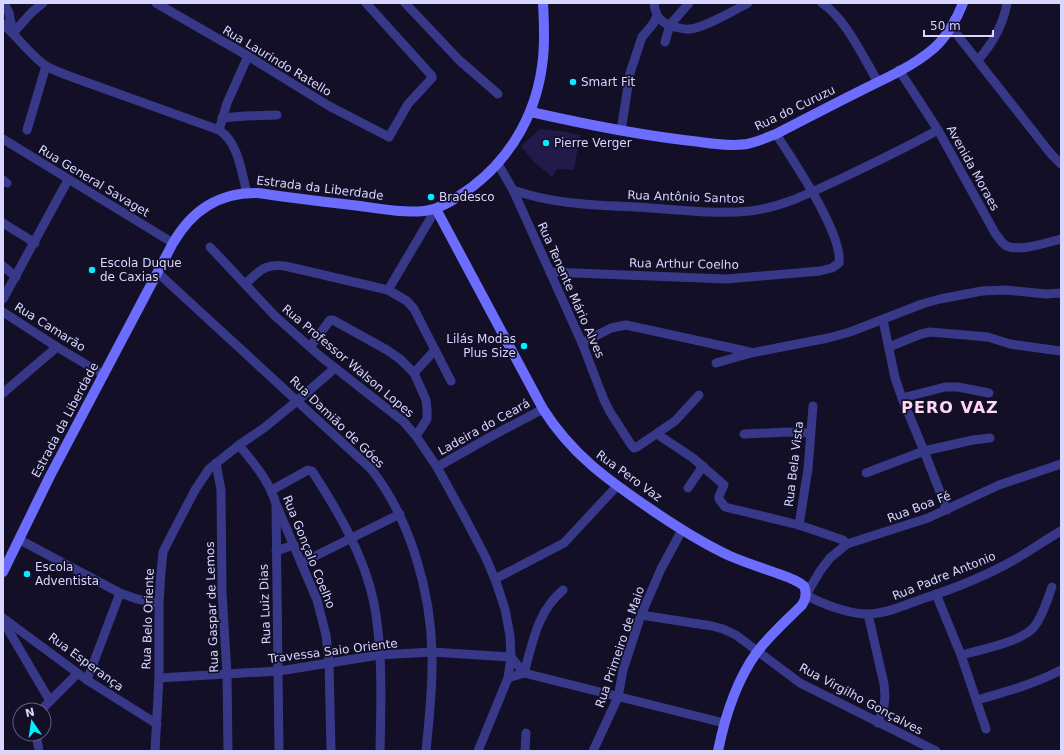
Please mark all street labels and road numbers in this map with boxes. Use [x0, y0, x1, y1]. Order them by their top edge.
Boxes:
street label: Rua Laurindo Ratello [220, 23, 334, 99]
street label: Rua do Curuzu [752, 82, 838, 134]
street label: Avenida Moraes [944, 123, 1002, 213]
street label: Rua General Savaget [36, 142, 152, 220]
street label: Estrada da Liberdade [256, 173, 384, 203]
street label: Rua Antônio Santos [627, 188, 745, 206]
street label: Rua Tenente Mário Alves [535, 220, 607, 360]
street label: Rua Arthur Coelho [629, 256, 739, 272]
street label: Rua Camarão [12, 300, 88, 354]
street label: Rua Professor Walson Lopes [279, 302, 417, 420]
street label: Estrada da Liberdade [29, 360, 101, 480]
street label: Rua Damião de Góes [287, 373, 387, 471]
street label: Ladeira do Ceará [436, 396, 532, 458]
street label: Rua Bela Vista [782, 420, 806, 508]
street label: Rua Pero Vaz [594, 448, 664, 504]
street label: Rua Boa Fé [885, 488, 953, 526]
street label: Rua Gonçalo Coelho [280, 493, 338, 611]
street label: Rua Gaspar de Lemos [203, 541, 221, 673]
street label: Rua Padre Antonio [890, 549, 998, 603]
street label: Rua Luiz Dias [257, 564, 273, 644]
street label: Rua Belo Oriente [139, 568, 157, 670]
street label: Rua Primeiro de Maio [593, 585, 647, 709]
street label: Rua Esperança [46, 630, 126, 694]
street label: Travessa Saio Oriente [267, 636, 399, 666]
street label: Rua Virgilho Gonçalves [797, 660, 925, 738]

